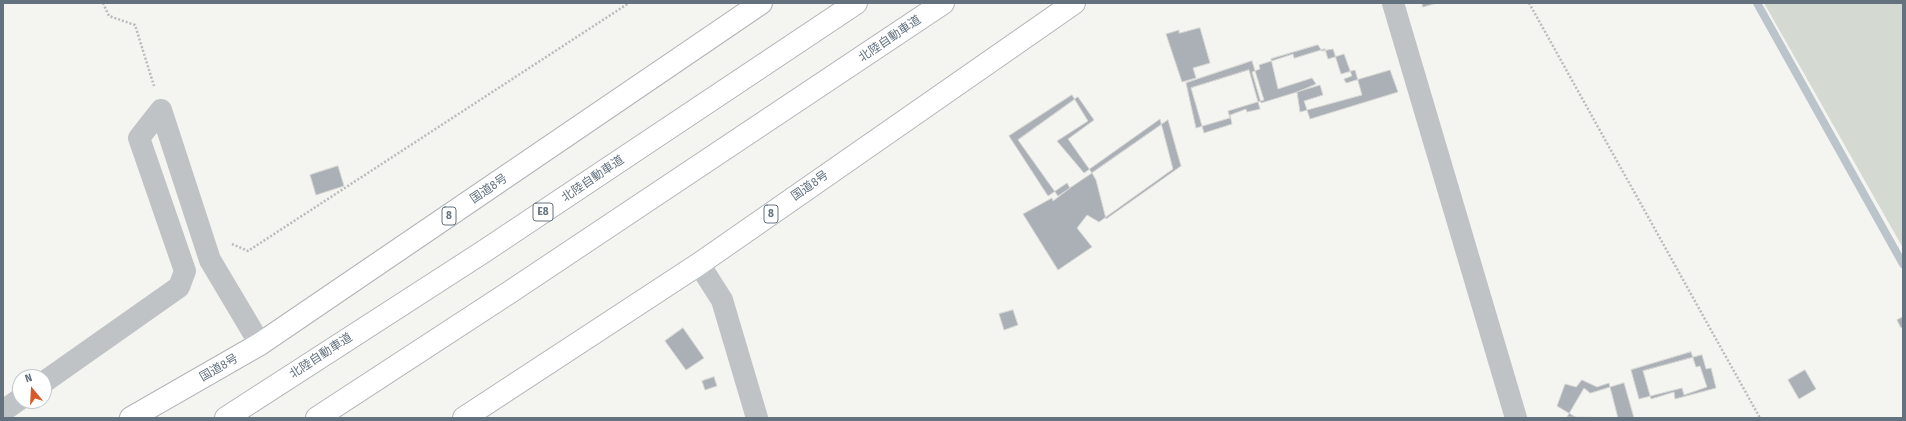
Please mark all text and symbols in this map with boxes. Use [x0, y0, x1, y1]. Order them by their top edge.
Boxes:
street label: 北陸自動車道 [856, 13, 924, 65]
street label: 北陸自動車道 [559, 153, 627, 205]
street label: 国道8号 [789, 168, 831, 204]
street label: 国道8号 [468, 171, 510, 207]
road number: E8 [533, 203, 553, 221]
road number: 8 [764, 205, 778, 223]
road number: 8 [442, 207, 456, 225]
street label: 北陸自動車道 [287, 330, 355, 382]
street label: 国道8号 [197, 351, 241, 385]
north arrow [12, 369, 52, 409]
text: N [23, 371, 34, 385]

